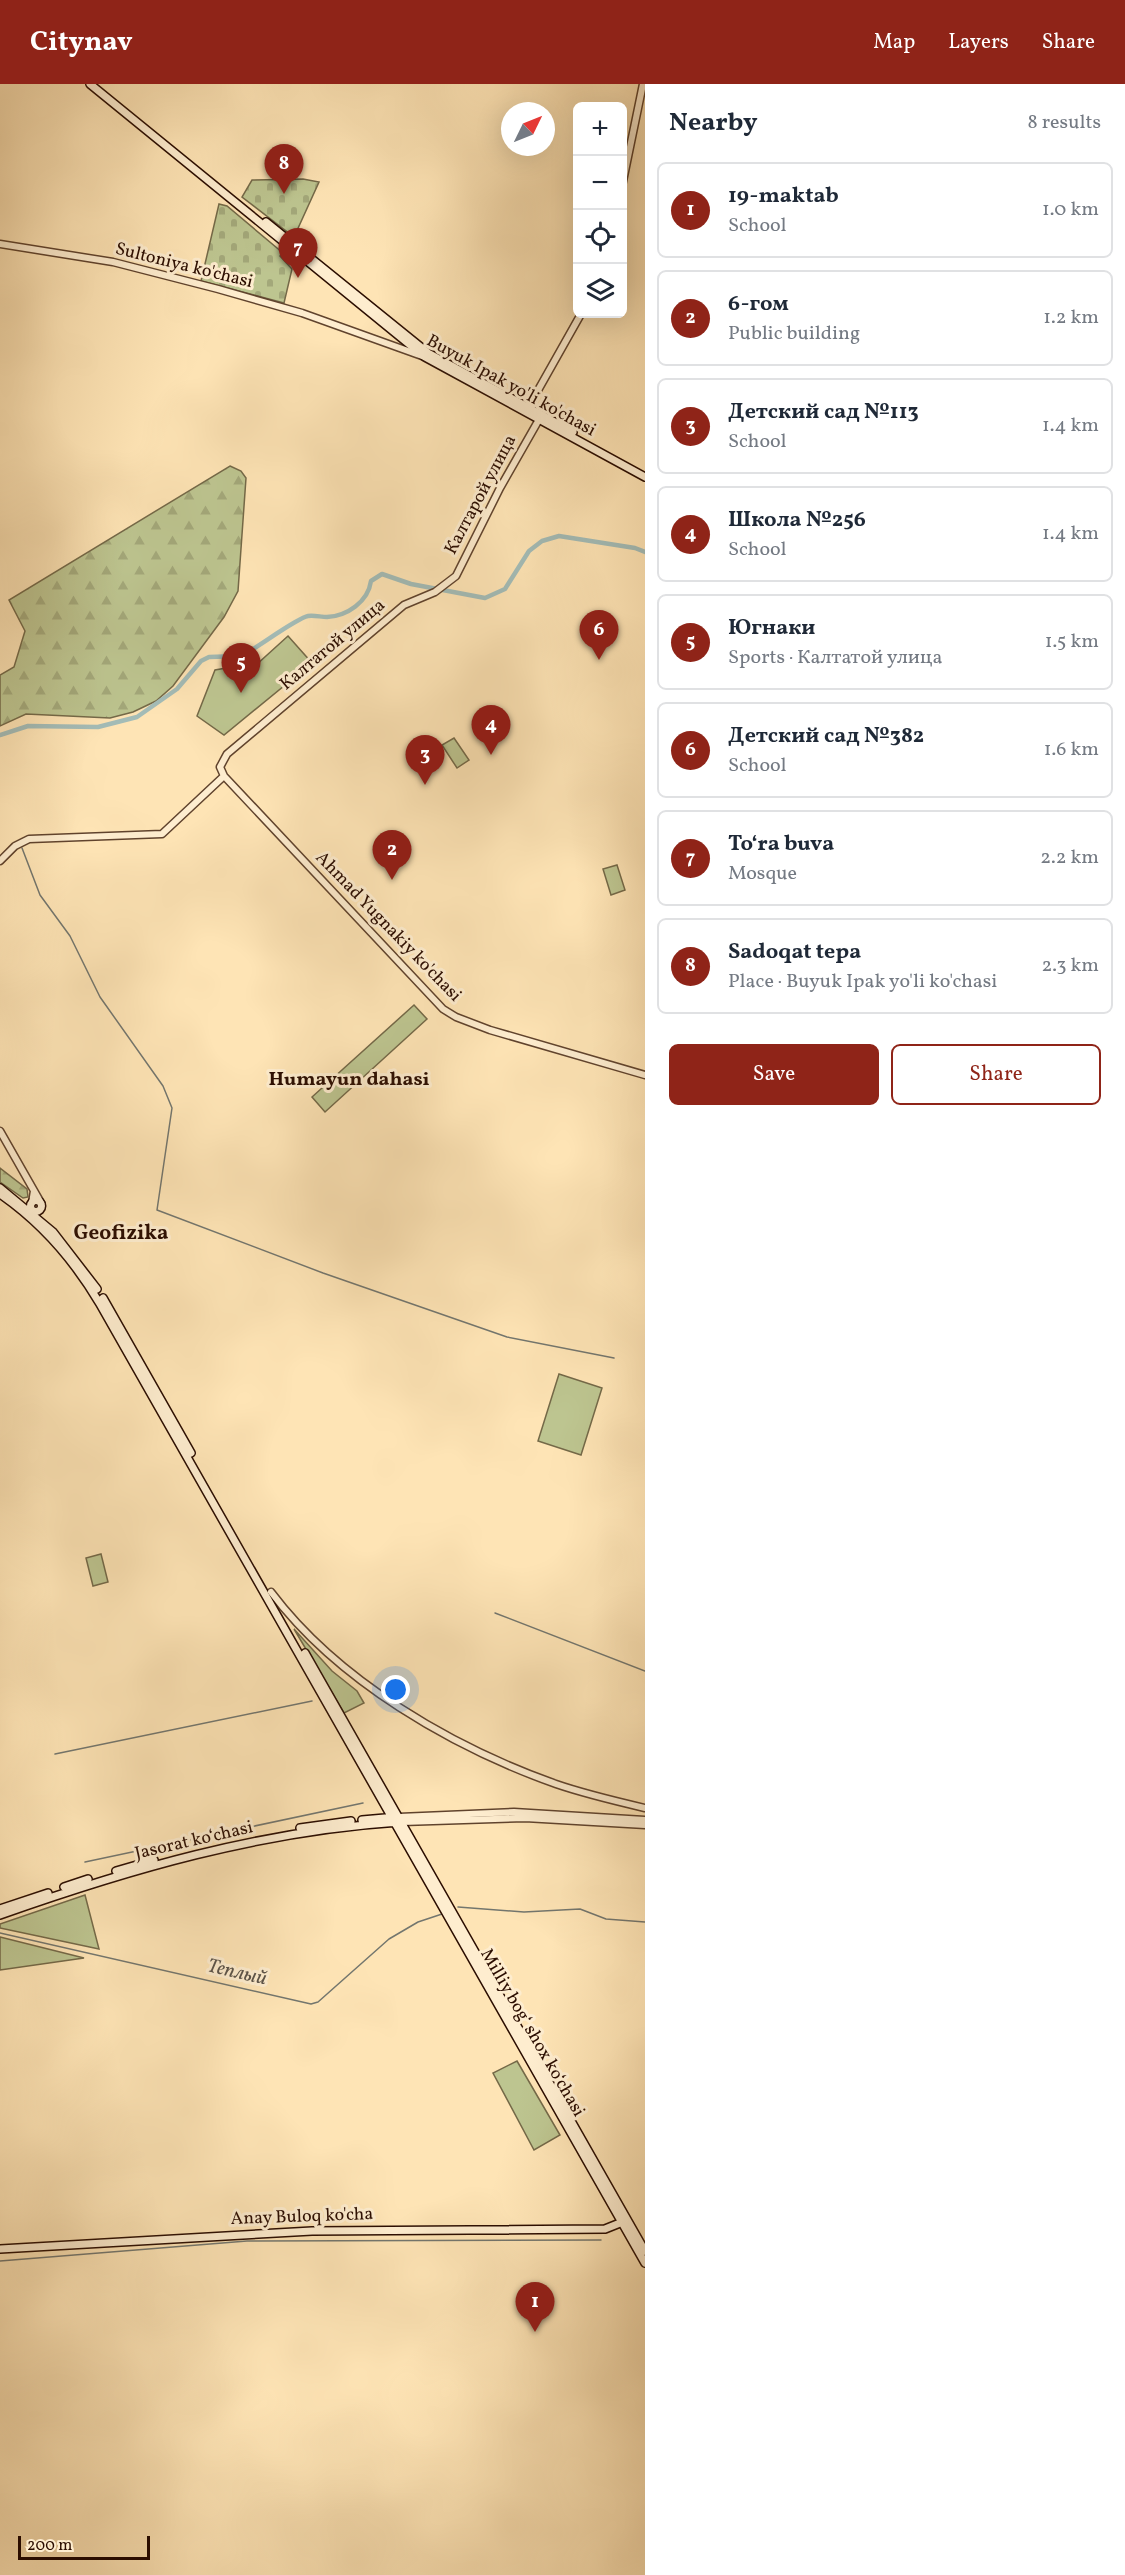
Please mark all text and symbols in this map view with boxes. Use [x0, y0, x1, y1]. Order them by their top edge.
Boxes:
text: Citynav [30, 23, 133, 62]
text: Map [873, 28, 915, 57]
text: Layers [948, 28, 1009, 57]
text: Share [1042, 28, 1095, 57]
north arrow [501, 102, 555, 156]
map controls [573, 102, 627, 318]
button: + [573, 102, 627, 156]
text: Nearby [669, 105, 758, 141]
text: 8 results [1028, 109, 1101, 137]
pin: 8 [264, 144, 304, 194]
button: − [573, 156, 627, 210]
text: 19-maktab [728, 181, 839, 212]
text: 1 [686, 196, 695, 224]
text: 1.0 km [1042, 196, 1099, 224]
button: locate [573, 210, 627, 264]
text: School [728, 212, 786, 240]
pin: 7 [278, 228, 318, 278]
street label: Sultoniya ko'chasi [113, 237, 255, 295]
button: layers [573, 264, 627, 318]
text: 6-гом [728, 289, 789, 320]
text: 2 [685, 304, 696, 332]
text: 1.2 km [1043, 304, 1099, 332]
text: Public building [728, 320, 860, 348]
street label: Buyuk Ipak yo'li ko'chasi [422, 329, 600, 443]
text: Детский сад №113 [728, 397, 919, 428]
text: 3 [685, 412, 696, 440]
text: 1.4 km [1042, 412, 1099, 440]
text: School [728, 428, 786, 456]
street label: Калтарой улица [439, 431, 523, 559]
text: Школа №256 [728, 505, 866, 536]
text: 4 [684, 520, 697, 548]
text: 1.4 km [1042, 520, 1099, 548]
text: School [728, 536, 786, 564]
street label: Калтатой улица [275, 593, 391, 697]
pin: 6 [580, 610, 618, 660]
text: Югнаки [728, 613, 815, 644]
text: 5 [686, 628, 695, 656]
text: 1.5 km [1045, 628, 1099, 656]
pin: 5 [222, 644, 260, 693]
text: Sports · Калтатой улица [728, 644, 942, 672]
pin: 4 [472, 706, 510, 755]
text: Детский сад №382 [728, 721, 924, 752]
pin: 3 [406, 736, 444, 785]
text: 6 [685, 736, 696, 764]
text: 1.6 km [1044, 736, 1099, 764]
text: School [728, 752, 786, 780]
text: To‘ra buva [728, 829, 834, 860]
pin: 2 [372, 830, 412, 880]
text: 7 [686, 844, 695, 872]
text: 2.2 km [1040, 844, 1099, 872]
street label: Ahmad Yugnakiy ko'chasi [309, 846, 467, 1008]
text: Mosque [728, 860, 797, 888]
text: Sadoqat tepa [728, 937, 861, 968]
text: 8 [685, 952, 696, 980]
text: 2.3 km [1041, 952, 1099, 980]
text: Place · Buyuk Ipak yo'li ko'chasi [728, 968, 997, 996]
button: Save [669, 1044, 879, 1105]
button: Share [891, 1044, 1101, 1105]
district label: Humayun dahasi [268, 1066, 430, 1094]
district label: Geofizika [73, 1219, 169, 1248]
your location [381, 1675, 410, 1704]
street label: Jasorat koʻchasi [132, 1815, 256, 1867]
street label: Milliy bog‘ shox ko‘chasi [474, 1944, 590, 2122]
water label: Теплый [205, 1953, 269, 1993]
street label: Anay Buloq ko'cha [230, 2202, 374, 2232]
pin: 1 [516, 2282, 554, 2332]
scale bar [18, 2533, 150, 2560]
text: 200 m [27, 2535, 72, 2557]

